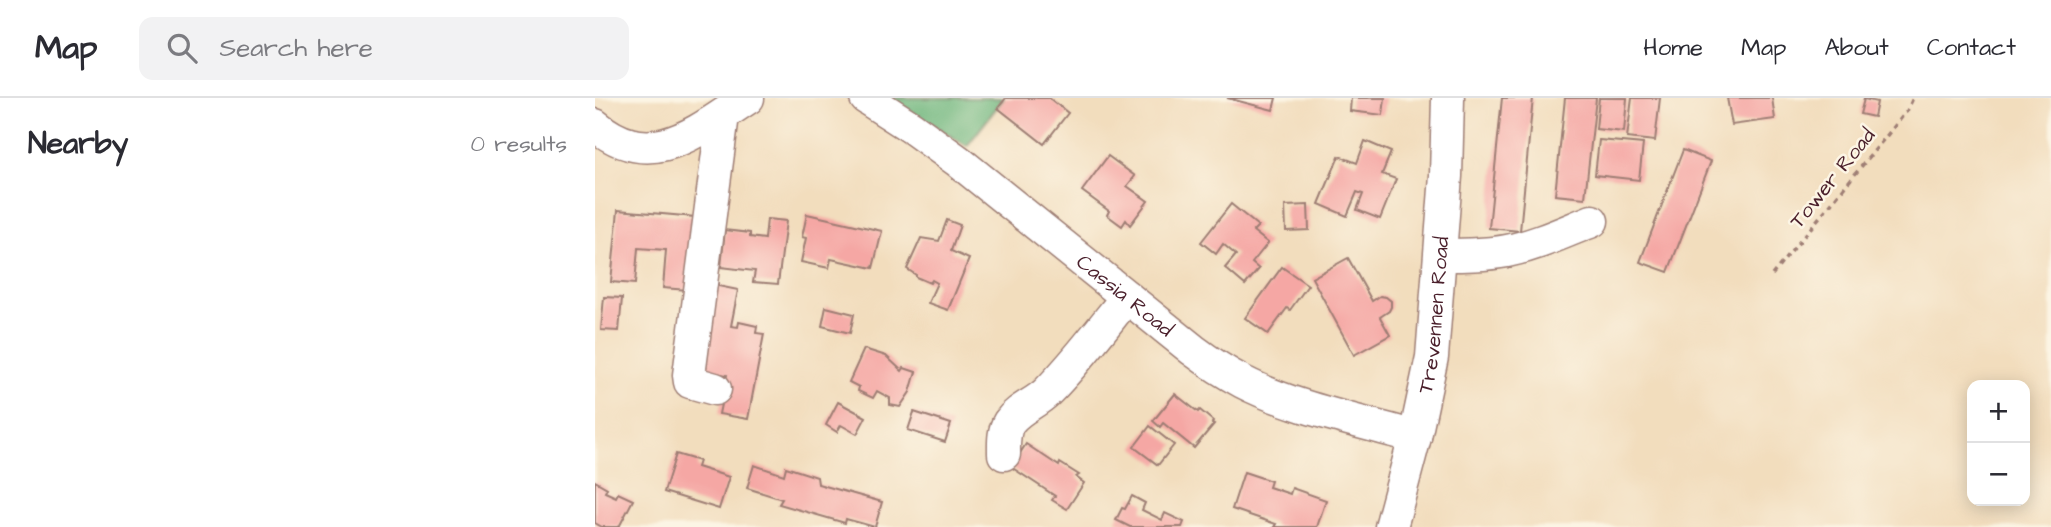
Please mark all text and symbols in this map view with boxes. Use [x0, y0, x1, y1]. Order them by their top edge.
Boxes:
search box [139, 17, 629, 80]
text: Map [35, 25, 97, 71]
icon: search [163, 29, 201, 67]
text: Search here [219, 30, 373, 66]
text: Home [1643, 31, 1703, 65]
text: Map [1741, 31, 1786, 65]
text: About [1824, 31, 1889, 65]
text: Contact [1927, 31, 2016, 65]
street label: Tower Road [1783, 122, 1882, 235]
text: Nearby [28, 123, 128, 165]
text: 0 results [470, 128, 567, 160]
street label: Trevennen Road [1411, 235, 1456, 396]
street label: Cassia Road [1070, 248, 1180, 344]
map controls [1967, 380, 2030, 506]
button: + [1967, 380, 2030, 443]
button: − [1967, 443, 2030, 506]

